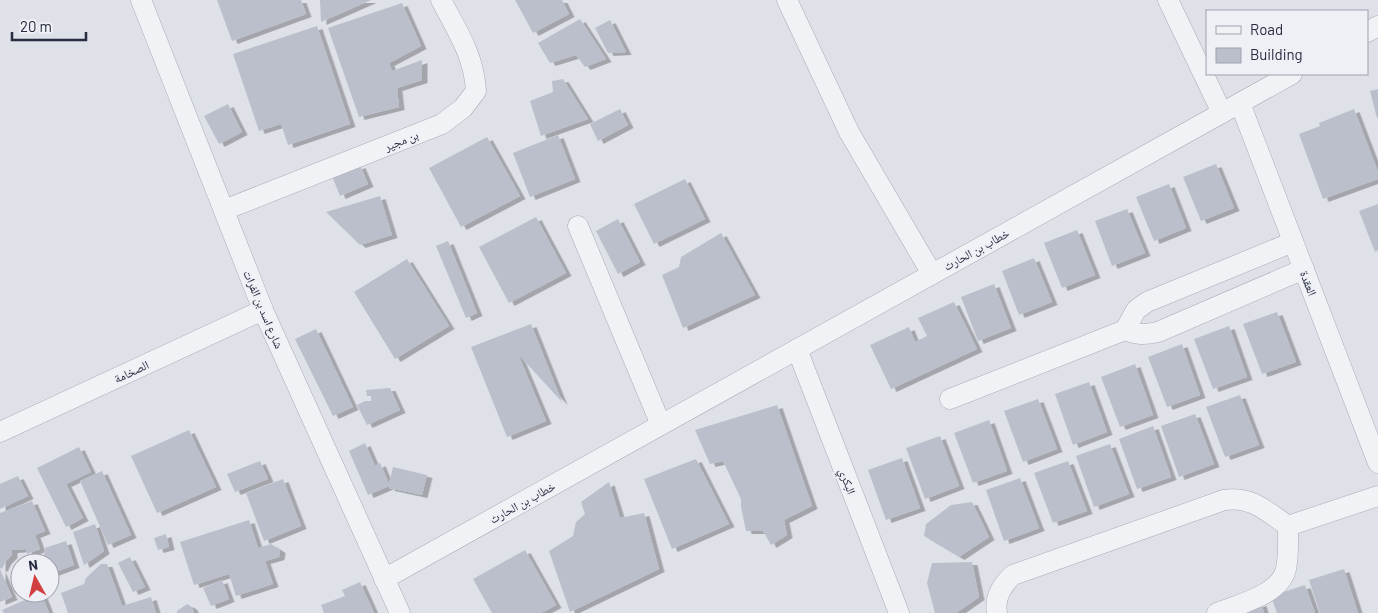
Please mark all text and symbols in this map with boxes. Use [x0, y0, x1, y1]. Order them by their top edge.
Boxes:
scale bar [12, 10, 86, 42]
legend [1206, 10, 1368, 75]
text: 20 m [20, 17, 52, 35]
text: Road [1250, 20, 1283, 38]
text: Building [1250, 45, 1303, 63]
street label: بن مجير [381, 127, 421, 155]
street label: خطاب بن الحارث [941, 225, 1012, 274]
street label: شارع اسد بن الفرات [239, 268, 287, 351]
street label: العقدة [1298, 269, 1320, 298]
street label: الصخامة [111, 357, 151, 385]
street label: البكري [833, 466, 859, 498]
street label: خطاب بن الحارث [487, 478, 558, 527]
north arrow [10, 553, 60, 603]
text: N [27, 556, 39, 574]

